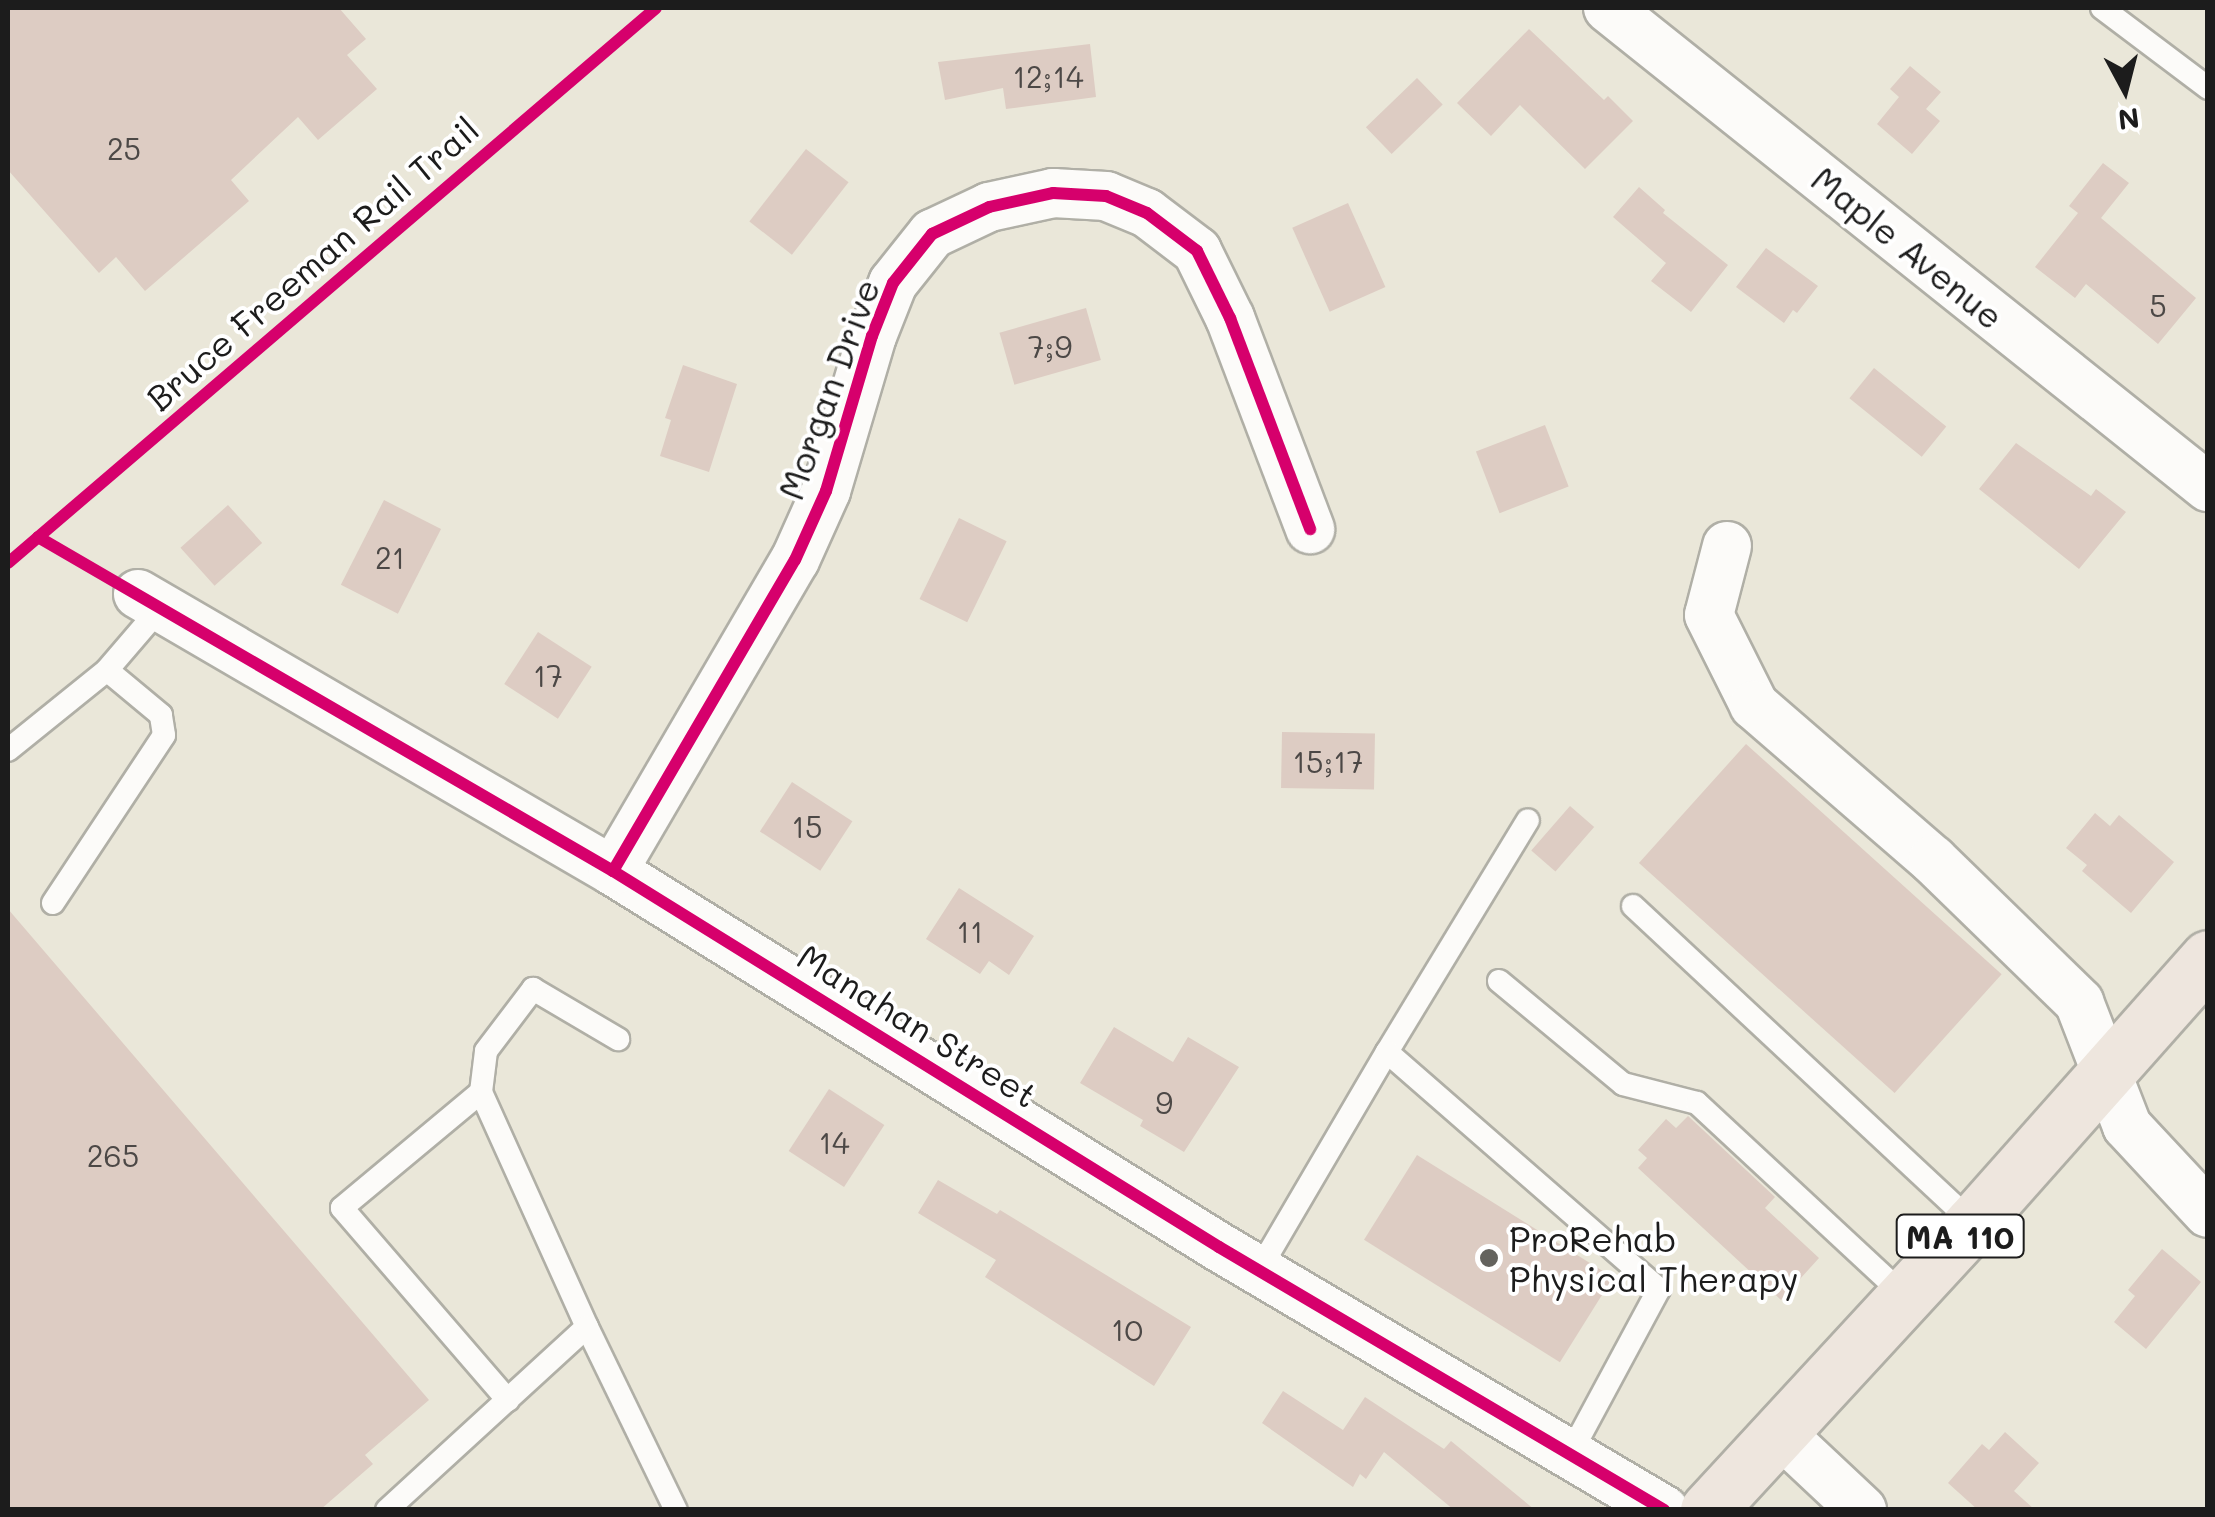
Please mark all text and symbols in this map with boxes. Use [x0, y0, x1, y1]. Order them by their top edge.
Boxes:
north arrow [2075, 40, 2175, 140]
house number: 12;14 [1012, 58, 1084, 94]
text: N [2116, 101, 2141, 139]
street label: Bruce Freeman Rail Trail [137, 107, 487, 419]
house number: 25 [107, 130, 141, 166]
street label: Maple Avenue [1804, 157, 2012, 337]
street label: Morgan Drive [769, 273, 887, 505]
house number: 5 [2149, 287, 2167, 323]
house number: 7;9 [1028, 328, 1072, 364]
house number: 21 [375, 539, 405, 575]
house number: 17 [533, 657, 563, 693]
house number: 15;17 [1293, 743, 1363, 779]
house number: 15 [792, 808, 822, 844]
house number: 11 [957, 913, 983, 949]
street label: Manahan Street [791, 934, 1045, 1116]
house number: 9 [1155, 1084, 1173, 1120]
house number: 14 [818, 1124, 850, 1160]
house number: 265 [87, 1137, 139, 1173]
road number: MA 110 [1895, 1209, 2025, 1263]
place label: ProRehab Physical Therapy [1509, 1217, 1799, 1299]
marker: ProRehab Physical Therapy [1478, 1247, 1500, 1269]
house number: 10 [1111, 1311, 1143, 1347]

